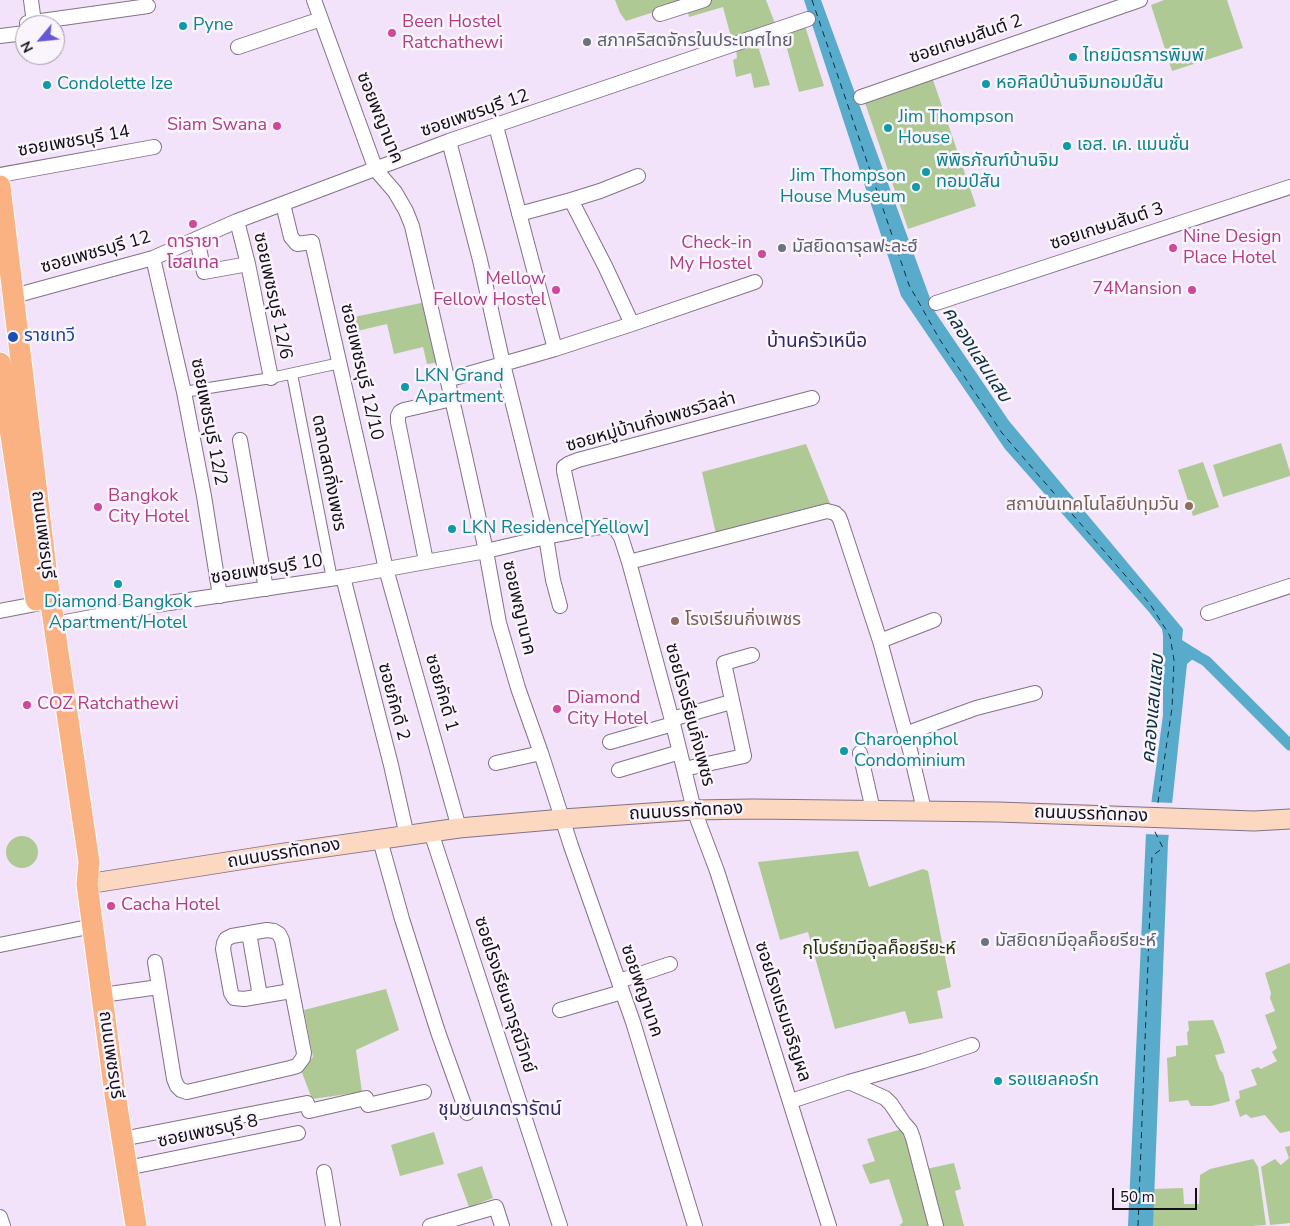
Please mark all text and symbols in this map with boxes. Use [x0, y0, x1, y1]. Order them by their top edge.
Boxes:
street label: ซอยเกษมสันต์ 2 [907, 11, 1025, 69]
place label: Been Hostel Ratchathewi [402, 12, 503, 54]
north arrow [15, 15, 65, 65]
place label: Pyne [193, 15, 233, 37]
marker: Pyne [177, 20, 189, 32]
marker: Been Hostel Ratchathewi [386, 27, 398, 39]
place label: สภาคริสตจักรในประเทศไทย [597, 31, 793, 53]
marker: สภาคริสตจักรในประเทศไทย [581, 36, 593, 48]
text: N [16, 38, 38, 56]
place label: ไทยมิตรการพิมพ์ [1083, 46, 1204, 68]
marker: ไทยมิตรการพิมพ์ [1067, 51, 1079, 63]
street label: ซอยพญานาค [351, 69, 407, 167]
place label: หอศิลป์บ้านจิมทอมป์สัน [996, 73, 1164, 95]
place label: Condolette Ize [57, 74, 173, 96]
marker: หอศิลป์บ้านจิมทอมป์สัน [980, 78, 992, 90]
marker: Condolette Ize [41, 79, 53, 91]
street label: ซอยเพชรบุรี 12 [418, 85, 532, 143]
place label: Jim Thompson House [898, 107, 1014, 150]
place label: Siam Swana [167, 115, 267, 137]
marker: Siam Swana [271, 120, 283, 132]
street label: ซอยเพชรบุรี 14 [16, 122, 132, 162]
marker: Jim Thompson House [882, 122, 894, 134]
place label: เอส. เค. แมนชั่น [1077, 135, 1190, 157]
marker: เอส. เค. แมนชั่น [1061, 140, 1073, 152]
place label: พิพิธภัณฑ์บ้านจิม ทอมป์สัน [936, 151, 1059, 193]
place label: Jim Thompson House Museum [780, 166, 906, 208]
marker: พิพิธภัณฑ์บ้านจิม ทอมป์สัน [920, 166, 932, 178]
marker: Jim Thompson House Museum [910, 181, 922, 193]
street label: ซอยเกษมสันต์ 3 [1048, 199, 1166, 255]
marker: ดารายา โฮสเทล [187, 218, 199, 230]
street label: ซอยเพชรบุรี 12 [39, 227, 153, 279]
place label: Nine Design Place Hotel [1183, 227, 1281, 270]
street label: ซอยเพชรบุรี 12/6 [248, 231, 296, 361]
place label: ดารายา โฮสเทล [167, 232, 219, 274]
place label: Check-in My Hostel [669, 233, 752, 276]
place label: มัสยิดดารุลฟะละฮ์ [792, 237, 917, 259]
marker: มัสยิดดารุลฟะละฮ์ [776, 242, 788, 254]
marker: Nine Design Place Hotel [1167, 242, 1179, 254]
marker: Check-in My Hostel [756, 248, 768, 260]
place label: Mellow Fellow Hostel [433, 269, 546, 312]
place label: 74Mansion [1092, 279, 1182, 301]
marker: Mellow Fellow Hostel [550, 284, 562, 296]
marker: 74Mansion [1186, 284, 1198, 296]
street label: ซอยเพชรบุรี 12/10 [335, 301, 387, 443]
water label: คลองแสนแสบ [937, 303, 1015, 407]
place label: ราชเทวี [24, 326, 75, 348]
marker: ราชเทวี [6, 330, 20, 344]
district label: บ้านครัวเหนือ [767, 331, 867, 353]
street label: ซอยเพชรบุรี 12/2 [185, 357, 231, 487]
place label: LKN Grand Apartment [415, 366, 504, 408]
marker: LKN Grand Apartment [399, 381, 411, 393]
street label: ซอยหมู่บ้านกิ่งเพชรวิลล่า [564, 388, 738, 458]
street label: ตลาดสดกิ่งเพชร [306, 413, 350, 533]
place label: Bangkok City Hotel [108, 486, 189, 528]
street label: ถนนเพชรบุรี [26, 490, 58, 580]
place label: สถาบันเทคโนโลยีปทุมวัน [1006, 495, 1179, 517]
marker: สถาบันเทคโนโลยีปทุมวัน [1183, 500, 1195, 512]
marker: Bangkok City Hotel [92, 501, 104, 513]
place label: LKN Residence[Yellow] [462, 518, 650, 540]
marker: LKN Residence[Yellow] [446, 523, 458, 535]
street label: ซอยเพชรบุรี 10 [209, 550, 325, 590]
street label: ซอยพญานาค [497, 559, 539, 657]
marker: Diamond Bangkok Apartment/Hotel [112, 578, 124, 590]
place label: Diamond Bangkok Apartment/Hotel [44, 592, 192, 634]
place label: โรงเรียนกิ่งเพชร [685, 610, 801, 632]
marker: โรงเรียนกิ่งเพชร [669, 615, 681, 627]
street label: ซอยโรงเรียนกิ่งเพชร [660, 641, 718, 789]
street label: ซอยภัคดี 1 [420, 652, 462, 734]
water label: คลองแสนแสบ [1138, 653, 1170, 765]
street label: ซอยภัคดี 2 [372, 661, 414, 743]
place label: Diamond City Hotel [567, 688, 648, 731]
place label: COZ Ratchathewi [37, 694, 179, 716]
marker: COZ Ratchathewi [21, 699, 33, 711]
marker: Diamond City Hotel [551, 703, 563, 715]
place label: Charoenphol Condominium [854, 730, 966, 772]
marker: Charoenphol Condominium [838, 745, 850, 757]
street label: ถนนบรรทัดทอง [628, 798, 744, 826]
street label: ถนนบรรทัดทอง [1033, 802, 1149, 828]
street label: ถนนบรรทัดทอง [226, 834, 342, 874]
place label: Cacha Hotel [121, 895, 220, 917]
marker: Cacha Hotel [105, 900, 117, 912]
street label: ซอยโรงเรียนจารุณีวิทย์ [469, 914, 539, 1076]
place label: มัสยิดยามีอุลค็อยรียะห์ [995, 931, 1156, 953]
marker: มัสยิดยามีอุลค็อยรียะห์ [979, 936, 991, 948]
street label: ซอยโรงแรมเจริญผล [749, 939, 815, 1085]
park label: กุโบร์ยามีอุลค็อยรียะห์ [802, 939, 956, 961]
street label: ซอยพญานาค [615, 942, 667, 1040]
street label: ถนนเพชรบุรี [93, 1010, 127, 1100]
place label: รอแยลคอร์ท [1008, 1070, 1099, 1092]
marker: รอแยลคอร์ท [992, 1075, 1004, 1087]
district label: ชุมชนเภตรารัตน์ [438, 1099, 562, 1121]
street label: ซอยเพชรบุรี 8 [156, 1111, 260, 1153]
scale bar [1115, 1178, 1200, 1210]
text: 50 m [1120, 1187, 1155, 1207]

